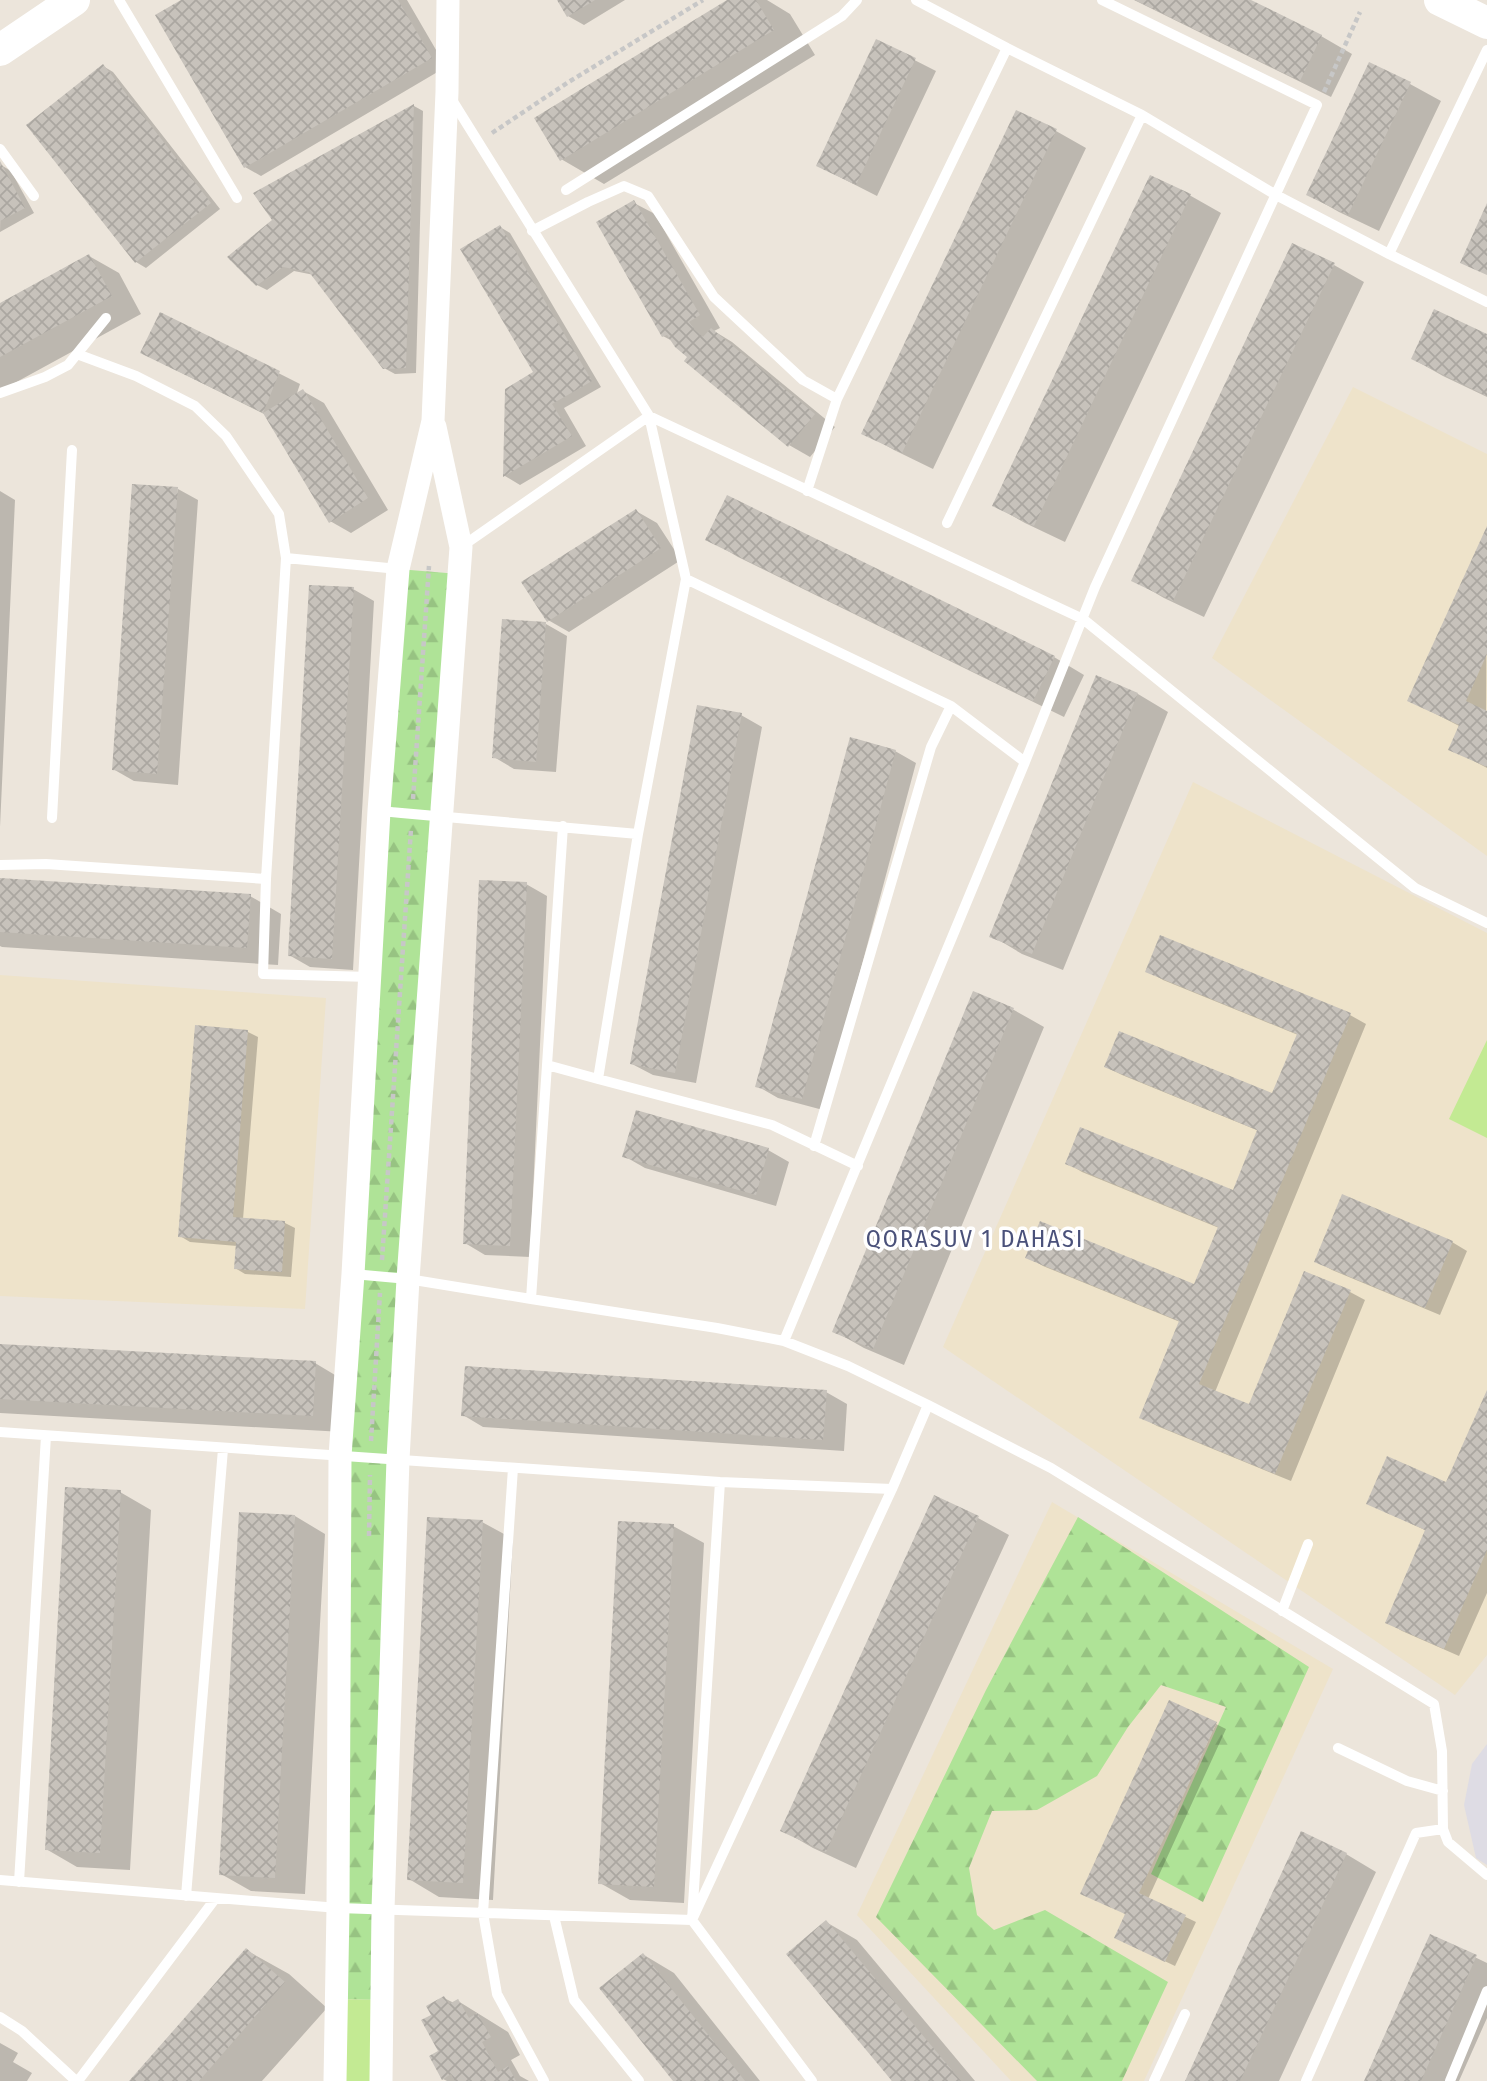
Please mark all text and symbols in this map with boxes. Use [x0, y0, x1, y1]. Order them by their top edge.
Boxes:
district label: QORASUV 1 DAHASI [866, 1225, 1084, 1253]

